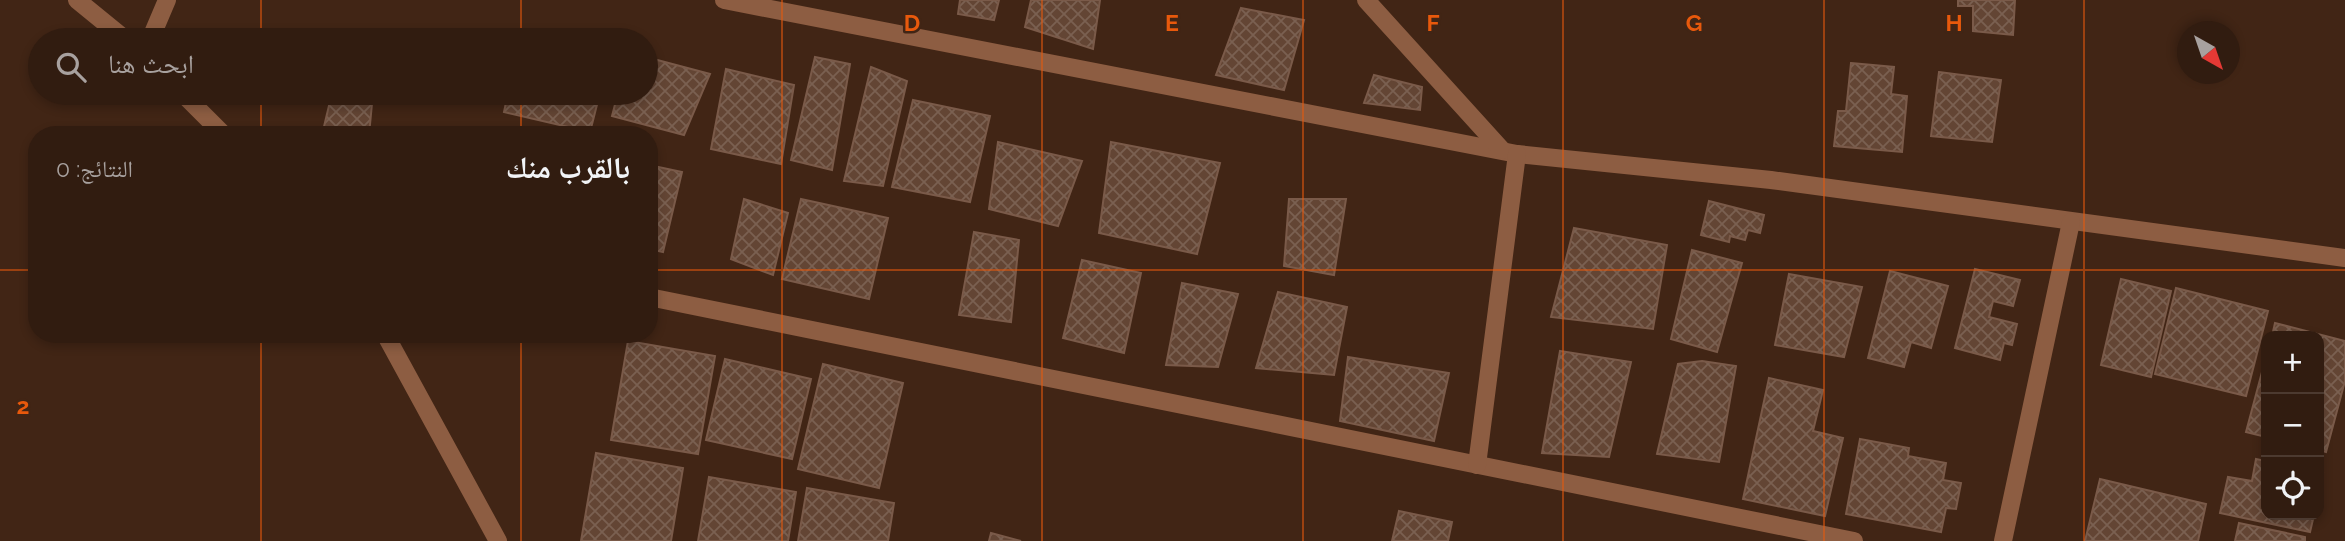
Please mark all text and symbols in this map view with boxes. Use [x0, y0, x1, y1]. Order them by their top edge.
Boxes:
text: D [904, 9, 920, 36]
text: E [1165, 9, 1179, 36]
text: F [1426, 9, 1440, 36]
text: G [1686, 9, 1702, 36]
text: H [1945, 9, 1963, 36]
north arrow [2177, 21, 2240, 84]
search box [28, 28, 658, 105]
icon: search [52, 48, 90, 86]
text: ابحث هنا [108, 49, 194, 79]
text: بالقرب منك [506, 150, 630, 185]
text: النتائج: 0 [56, 155, 133, 182]
map controls [2261, 331, 2324, 520]
button: + [2261, 331, 2324, 394]
text: 2 [17, 392, 29, 419]
button: − [2261, 394, 2324, 457]
button: locate [2261, 457, 2324, 520]

